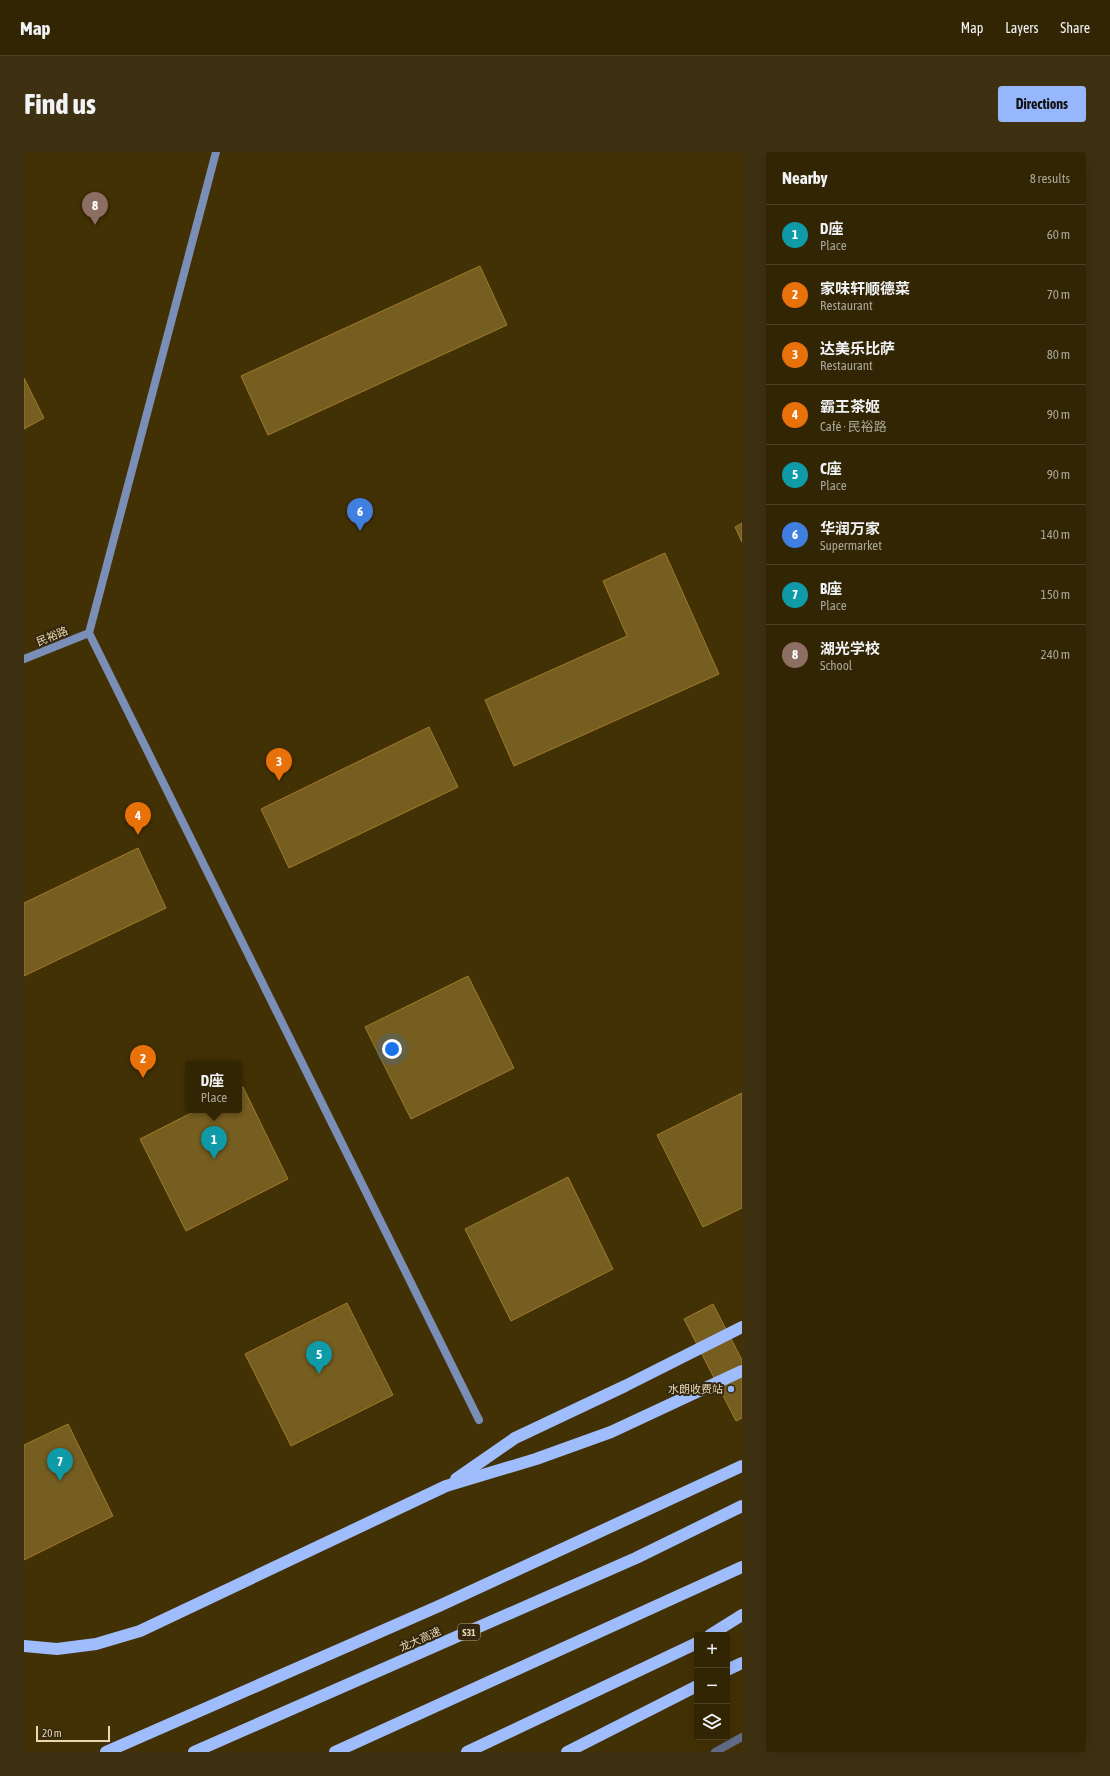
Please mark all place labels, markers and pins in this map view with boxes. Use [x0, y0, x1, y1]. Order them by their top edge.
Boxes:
pin: 8 [82, 192, 108, 225]
pin: 6 [347, 498, 373, 531]
pin: 3 [266, 748, 292, 781]
pin: 4 [125, 802, 151, 835]
pin: 2 [130, 1045, 156, 1078]
pin: 1 [201, 1126, 227, 1159]
pin: 5 [306, 1341, 332, 1374]
place label: 水朗收费站 [668, 1383, 723, 1395]
marker: 水朗收费站 [726, 1384, 736, 1394]
pin: 7 [47, 1448, 73, 1481]

